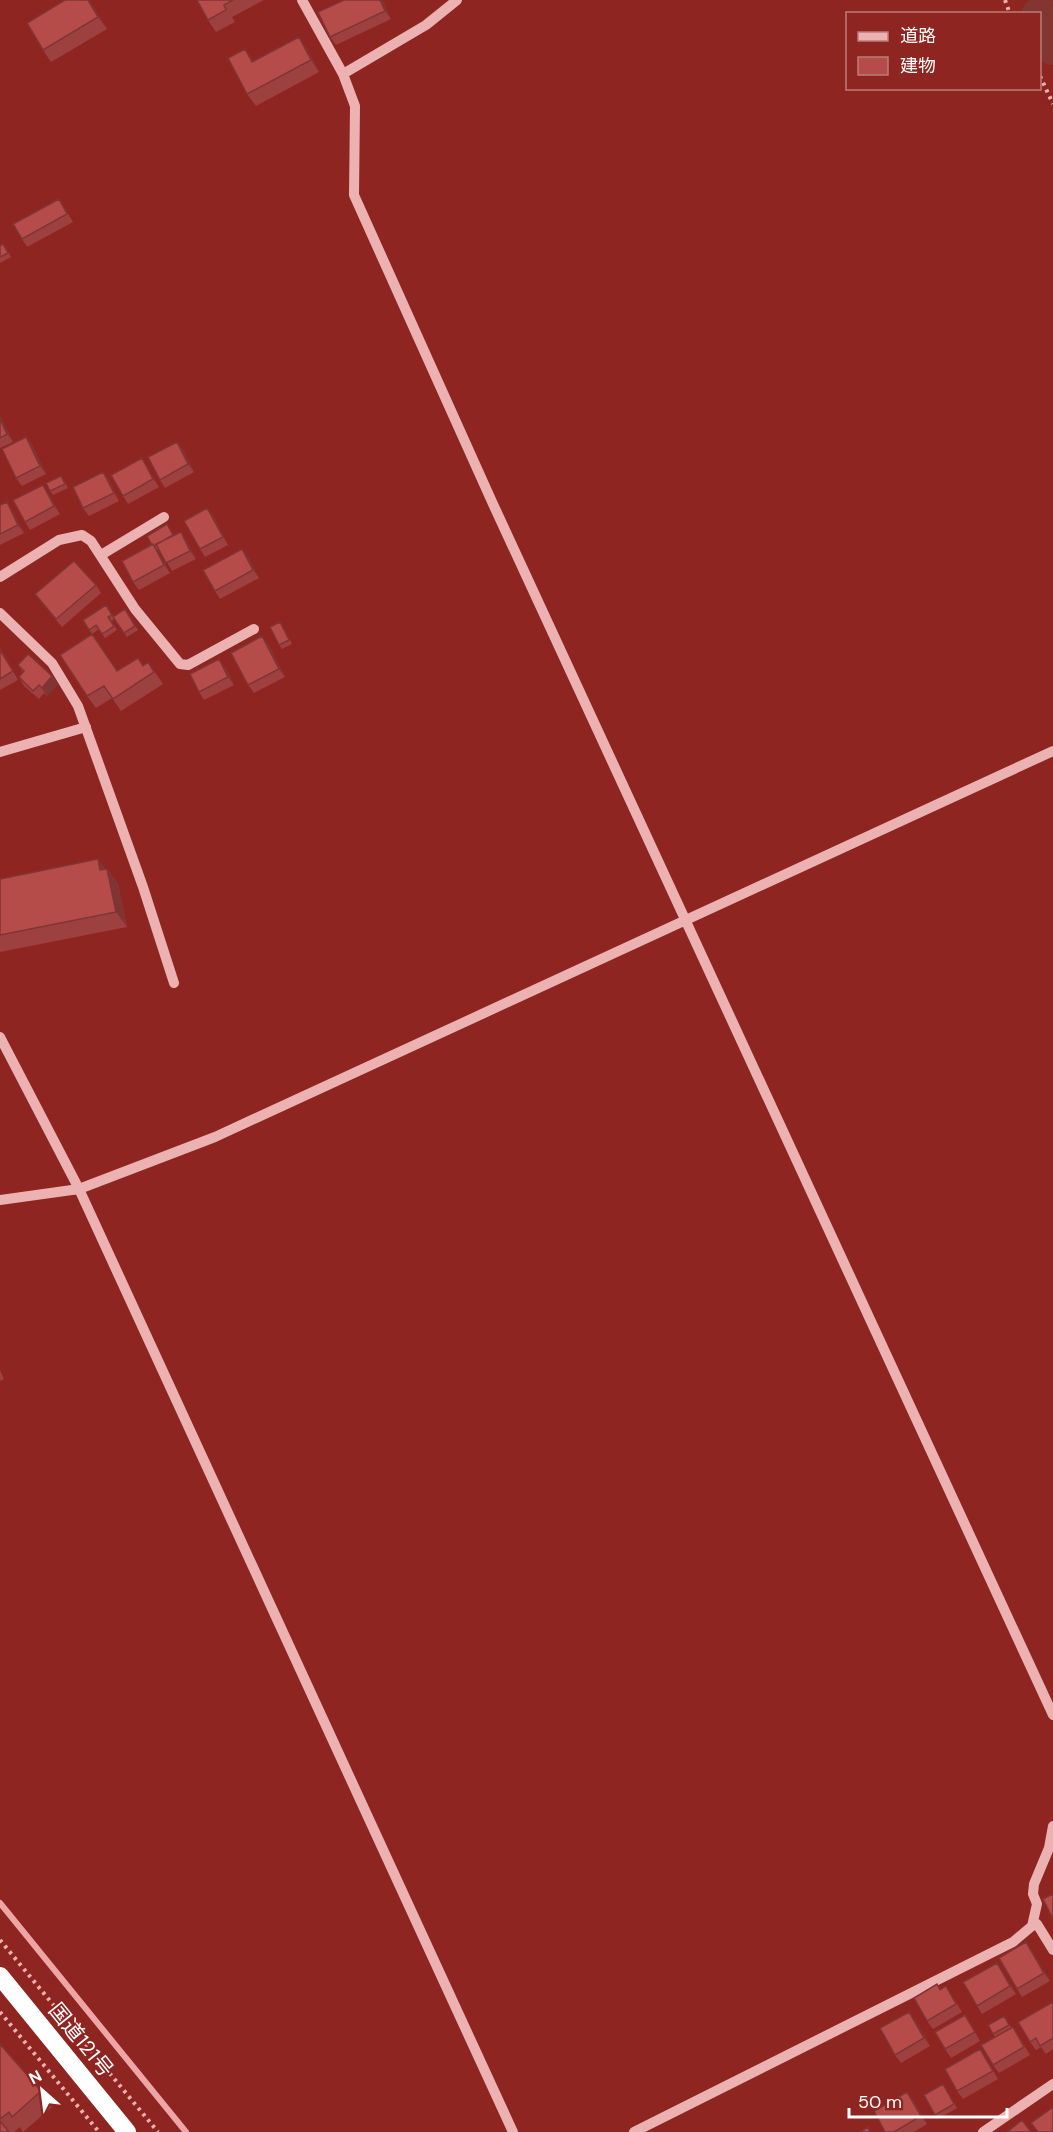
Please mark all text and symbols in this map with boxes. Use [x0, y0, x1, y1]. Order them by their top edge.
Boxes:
legend [846, 12, 1041, 90]
text: 道路 [900, 24, 936, 48]
text: 建物 [900, 54, 936, 78]
street label: 国道121号 [42, 1997, 120, 2083]
north arrow [12, 2060, 72, 2120]
text: N [25, 2065, 45, 2089]
scale bar [849, 2081, 1006, 2119]
text: 50 m [858, 2090, 902, 2114]

